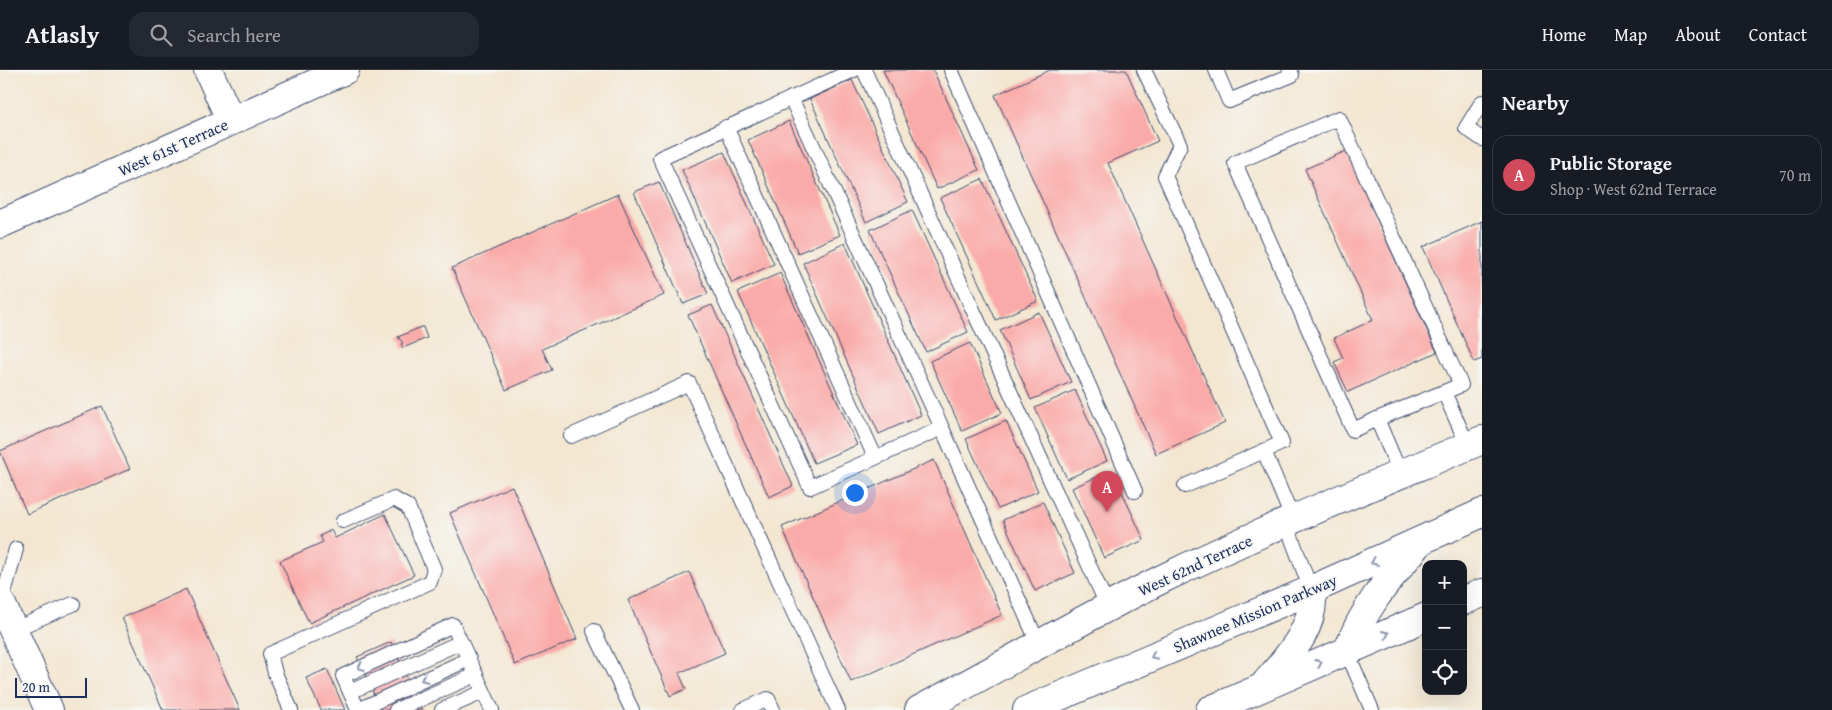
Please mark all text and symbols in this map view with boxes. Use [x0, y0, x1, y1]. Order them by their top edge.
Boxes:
search box [129, 12, 479, 57]
text: Atlasly [25, 17, 99, 52]
icon: search [147, 21, 175, 49]
text: Search here [187, 21, 281, 49]
text: Home [1542, 21, 1586, 48]
text: Map [1614, 21, 1647, 48]
text: About [1675, 21, 1721, 48]
text: Contact [1749, 21, 1807, 48]
text: Nearby [1502, 87, 1569, 118]
street label: West 61st Terrace [114, 112, 232, 182]
text: Public Storage [1550, 149, 1672, 177]
text: A [1514, 163, 1524, 187]
text: 70 m [1779, 163, 1811, 187]
text: Shop · West 62nd Terrace [1550, 177, 1717, 201]
pin: A [1091, 471, 1123, 512]
your location [842, 480, 868, 506]
street label: West 62nd Terrace [1134, 528, 1256, 602]
one-way arrow [1370, 555, 1379, 566]
map controls [1422, 560, 1467, 695]
button: + [1422, 560, 1467, 605]
street label: Shawnee Mission Parkway [1169, 568, 1341, 658]
button: − [1422, 605, 1467, 650]
one-way arrow [1381, 630, 1390, 641]
button: locate [1422, 650, 1467, 695]
one-way arrow [1150, 651, 1158, 661]
one-way arrow [1314, 659, 1323, 670]
one-way arrow [357, 661, 366, 672]
one-way arrow [420, 673, 429, 684]
scale bar [15, 675, 88, 698]
text: 20 m [22, 677, 50, 697]

